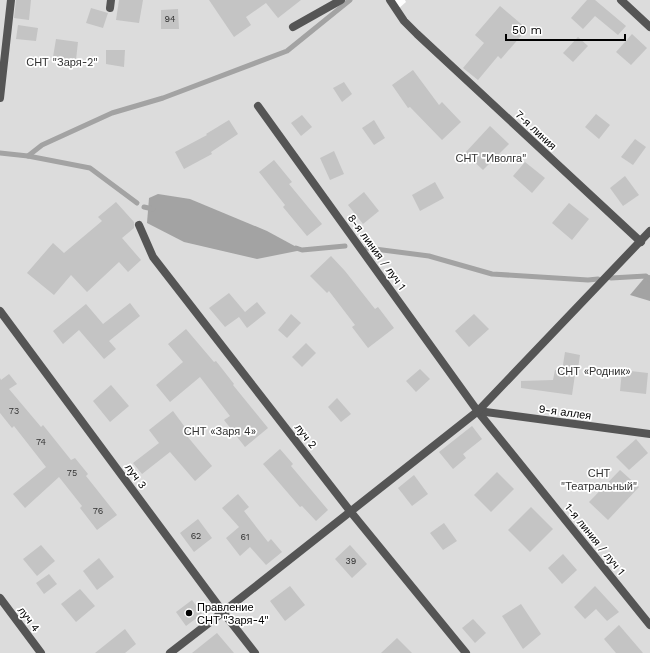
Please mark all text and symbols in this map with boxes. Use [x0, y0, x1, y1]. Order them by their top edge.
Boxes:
house number: 94 [164, 14, 176, 24]
scale bar [506, 16, 625, 42]
text: 50 m [512, 23, 542, 37]
park label: СНТ "Заря-2" [26, 56, 98, 69]
street label: 7-я линия [512, 108, 559, 153]
park label: СНТ "Иволга" [455, 152, 527, 165]
street label: 8-я линия / луч 1 [345, 212, 408, 293]
park label: СНТ «Родник» [557, 365, 631, 378]
street label: 9-я аллея [538, 402, 592, 423]
house number: 73 [9, 406, 19, 416]
street label: луч 2 [292, 421, 319, 451]
park label: СНТ «Заря 4» [184, 425, 256, 438]
house number: 74 [36, 437, 46, 447]
street label: луч 3 [122, 461, 149, 491]
park label: СНТ "Театральный" [561, 467, 637, 493]
house number: 75 [67, 468, 77, 478]
street label: 1-я линия / луч 1 [562, 501, 627, 578]
house number: 76 [93, 506, 103, 516]
house number: 62 [191, 531, 201, 541]
house number: 61 [241, 532, 249, 542]
house number: 39 [346, 556, 356, 566]
place label: Правление СНТ "Заря-4" [197, 601, 269, 627]
street label: луч 4 [15, 604, 42, 635]
marker: Правление СНТ "Заря-4" [184, 608, 194, 618]

